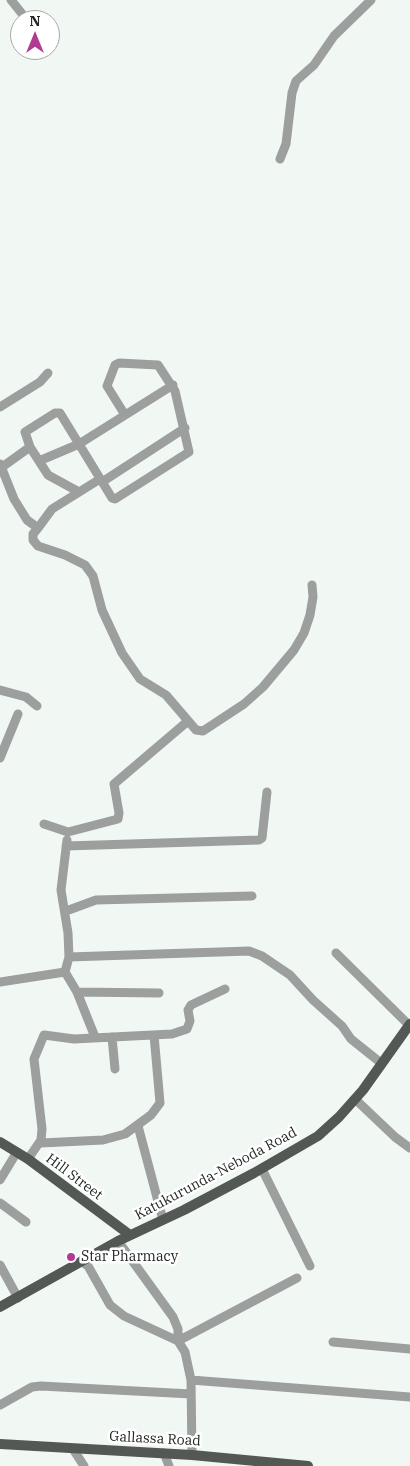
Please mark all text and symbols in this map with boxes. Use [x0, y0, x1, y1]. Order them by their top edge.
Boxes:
north arrow [10, 10, 60, 60]
text: N [29, 12, 41, 30]
street label: Katukurunda-Neboda Road [132, 1124, 300, 1224]
street label: Hill Street [42, 1150, 106, 1204]
place label: Star Pharmacy [81, 1249, 178, 1265]
marker: Star Pharmacy [65, 1251, 77, 1263]
street label: Gallassa Road [109, 1428, 201, 1450]

